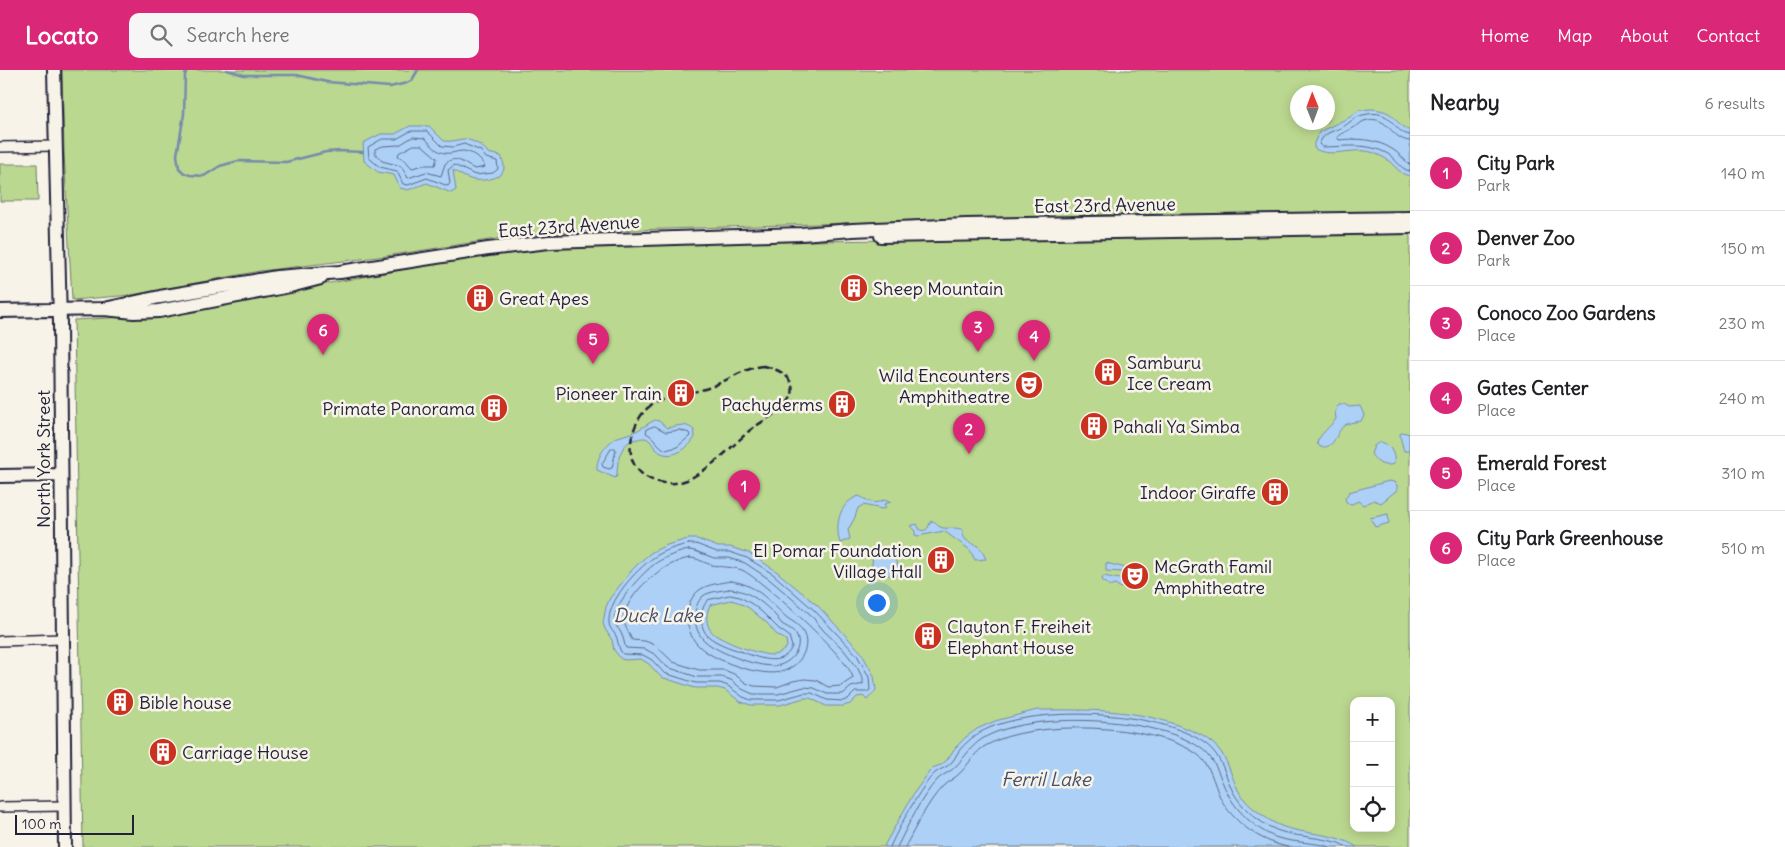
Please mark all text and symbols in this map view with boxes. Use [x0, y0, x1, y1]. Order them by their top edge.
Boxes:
search box [129, 13, 479, 58]
text: Locato [25, 20, 99, 50]
icon: search [147, 21, 175, 49]
text: Search here [187, 23, 290, 47]
text: Home [1481, 24, 1529, 47]
text: Map [1557, 24, 1592, 47]
text: About [1620, 24, 1668, 47]
text: Contact [1696, 24, 1760, 47]
north arrow [1290, 85, 1335, 130]
text: Nearby [1430, 89, 1500, 116]
text: 6 results [1704, 93, 1765, 113]
text: City Park [1477, 151, 1555, 175]
text: 1 [1443, 163, 1449, 183]
text: 140 m [1721, 163, 1765, 183]
text: Park [1477, 175, 1510, 195]
street label: East 23rd Avenue [1034, 192, 1176, 218]
street label: East 23rd Avenue [498, 210, 640, 242]
text: Denver Zoo [1477, 226, 1575, 250]
text: 2 [1442, 238, 1450, 258]
text: 150 m [1721, 238, 1765, 258]
text: Park [1477, 250, 1510, 270]
building icon: Sheep Mountain [839, 273, 869, 303]
place label: Sheep Mountain [873, 277, 1003, 300]
building icon: Great Apes [465, 283, 495, 313]
place label: Great Apes [499, 287, 589, 310]
text: Conoco Zoo Gardens [1477, 301, 1656, 325]
pin: 3 [962, 311, 994, 352]
text: 3 [1441, 313, 1451, 333]
text: 230 m [1719, 313, 1765, 333]
pin: 6 [307, 314, 339, 355]
pin: 4 [1018, 320, 1050, 361]
pin: 5 [577, 323, 609, 364]
text: Place [1477, 325, 1516, 345]
place label: Samburu Ice Cream [1127, 351, 1212, 395]
building icon: Samburu Ice Cream [1093, 357, 1123, 387]
place label: Wild Encounters Amphitheatre [879, 364, 1010, 408]
theatre icon: Wild Encounters Amphitheatre [1014, 370, 1044, 400]
text: Gates Center [1477, 376, 1588, 400]
building icon: Pioneer Train [666, 378, 696, 408]
place label: Pioneer Train [556, 382, 662, 405]
text: 4 [1441, 388, 1451, 408]
text: 240 m [1719, 388, 1765, 408]
building icon: Pachyderms [827, 389, 857, 419]
street label: North York Street [32, 390, 55, 528]
building icon: Primate Panorama [479, 393, 509, 423]
place label: Pachyderms [721, 393, 823, 416]
place label: Primate Panorama [322, 397, 475, 420]
text: Place [1477, 400, 1516, 420]
building icon: Pahali Ya Simba [1079, 411, 1109, 441]
pin: 2 [953, 413, 985, 454]
place label: Pahali Ya Simba [1113, 415, 1240, 438]
text: Emerald Forest [1477, 451, 1606, 475]
text: 5 [1441, 463, 1451, 483]
text: 310 m [1721, 463, 1765, 483]
pin: 1 [728, 470, 760, 511]
text: Place [1477, 475, 1516, 495]
building icon: Indoor Giraffe [1260, 477, 1290, 507]
place label: Indoor Giraffe [1140, 481, 1256, 504]
text: City Park Greenhouse [1477, 526, 1663, 550]
text: 6 [1441, 538, 1451, 558]
text: 510 m [1721, 538, 1765, 558]
place label: El Pomar Foundation Village Hall [753, 539, 922, 583]
building icon: El Pomar Foundation Village Hall [926, 545, 956, 575]
text: Place [1477, 550, 1516, 570]
place label: McGrath Famil Amphitheatre [1154, 555, 1272, 599]
theatre icon: McGrath Famil Amphitheatre [1120, 561, 1150, 591]
your location [864, 590, 890, 616]
water label: Duck Lake [613, 603, 704, 627]
place label: Clayton F. Freiheit Elephant House [947, 615, 1091, 659]
building icon: Clayton F. Freiheit Elephant House [913, 621, 943, 651]
building icon: Bible house [105, 687, 135, 717]
place label: Bible house [139, 691, 232, 714]
map controls [1350, 697, 1395, 832]
button: + [1350, 697, 1395, 742]
building icon: Carriage House [148, 737, 178, 767]
place label: Carriage House [182, 741, 308, 764]
button: − [1350, 742, 1395, 787]
water label: Ferril Lake [1001, 767, 1092, 791]
button: locate [1350, 787, 1395, 832]
scale bar [15, 812, 134, 835]
text: 100 m [22, 815, 62, 833]

